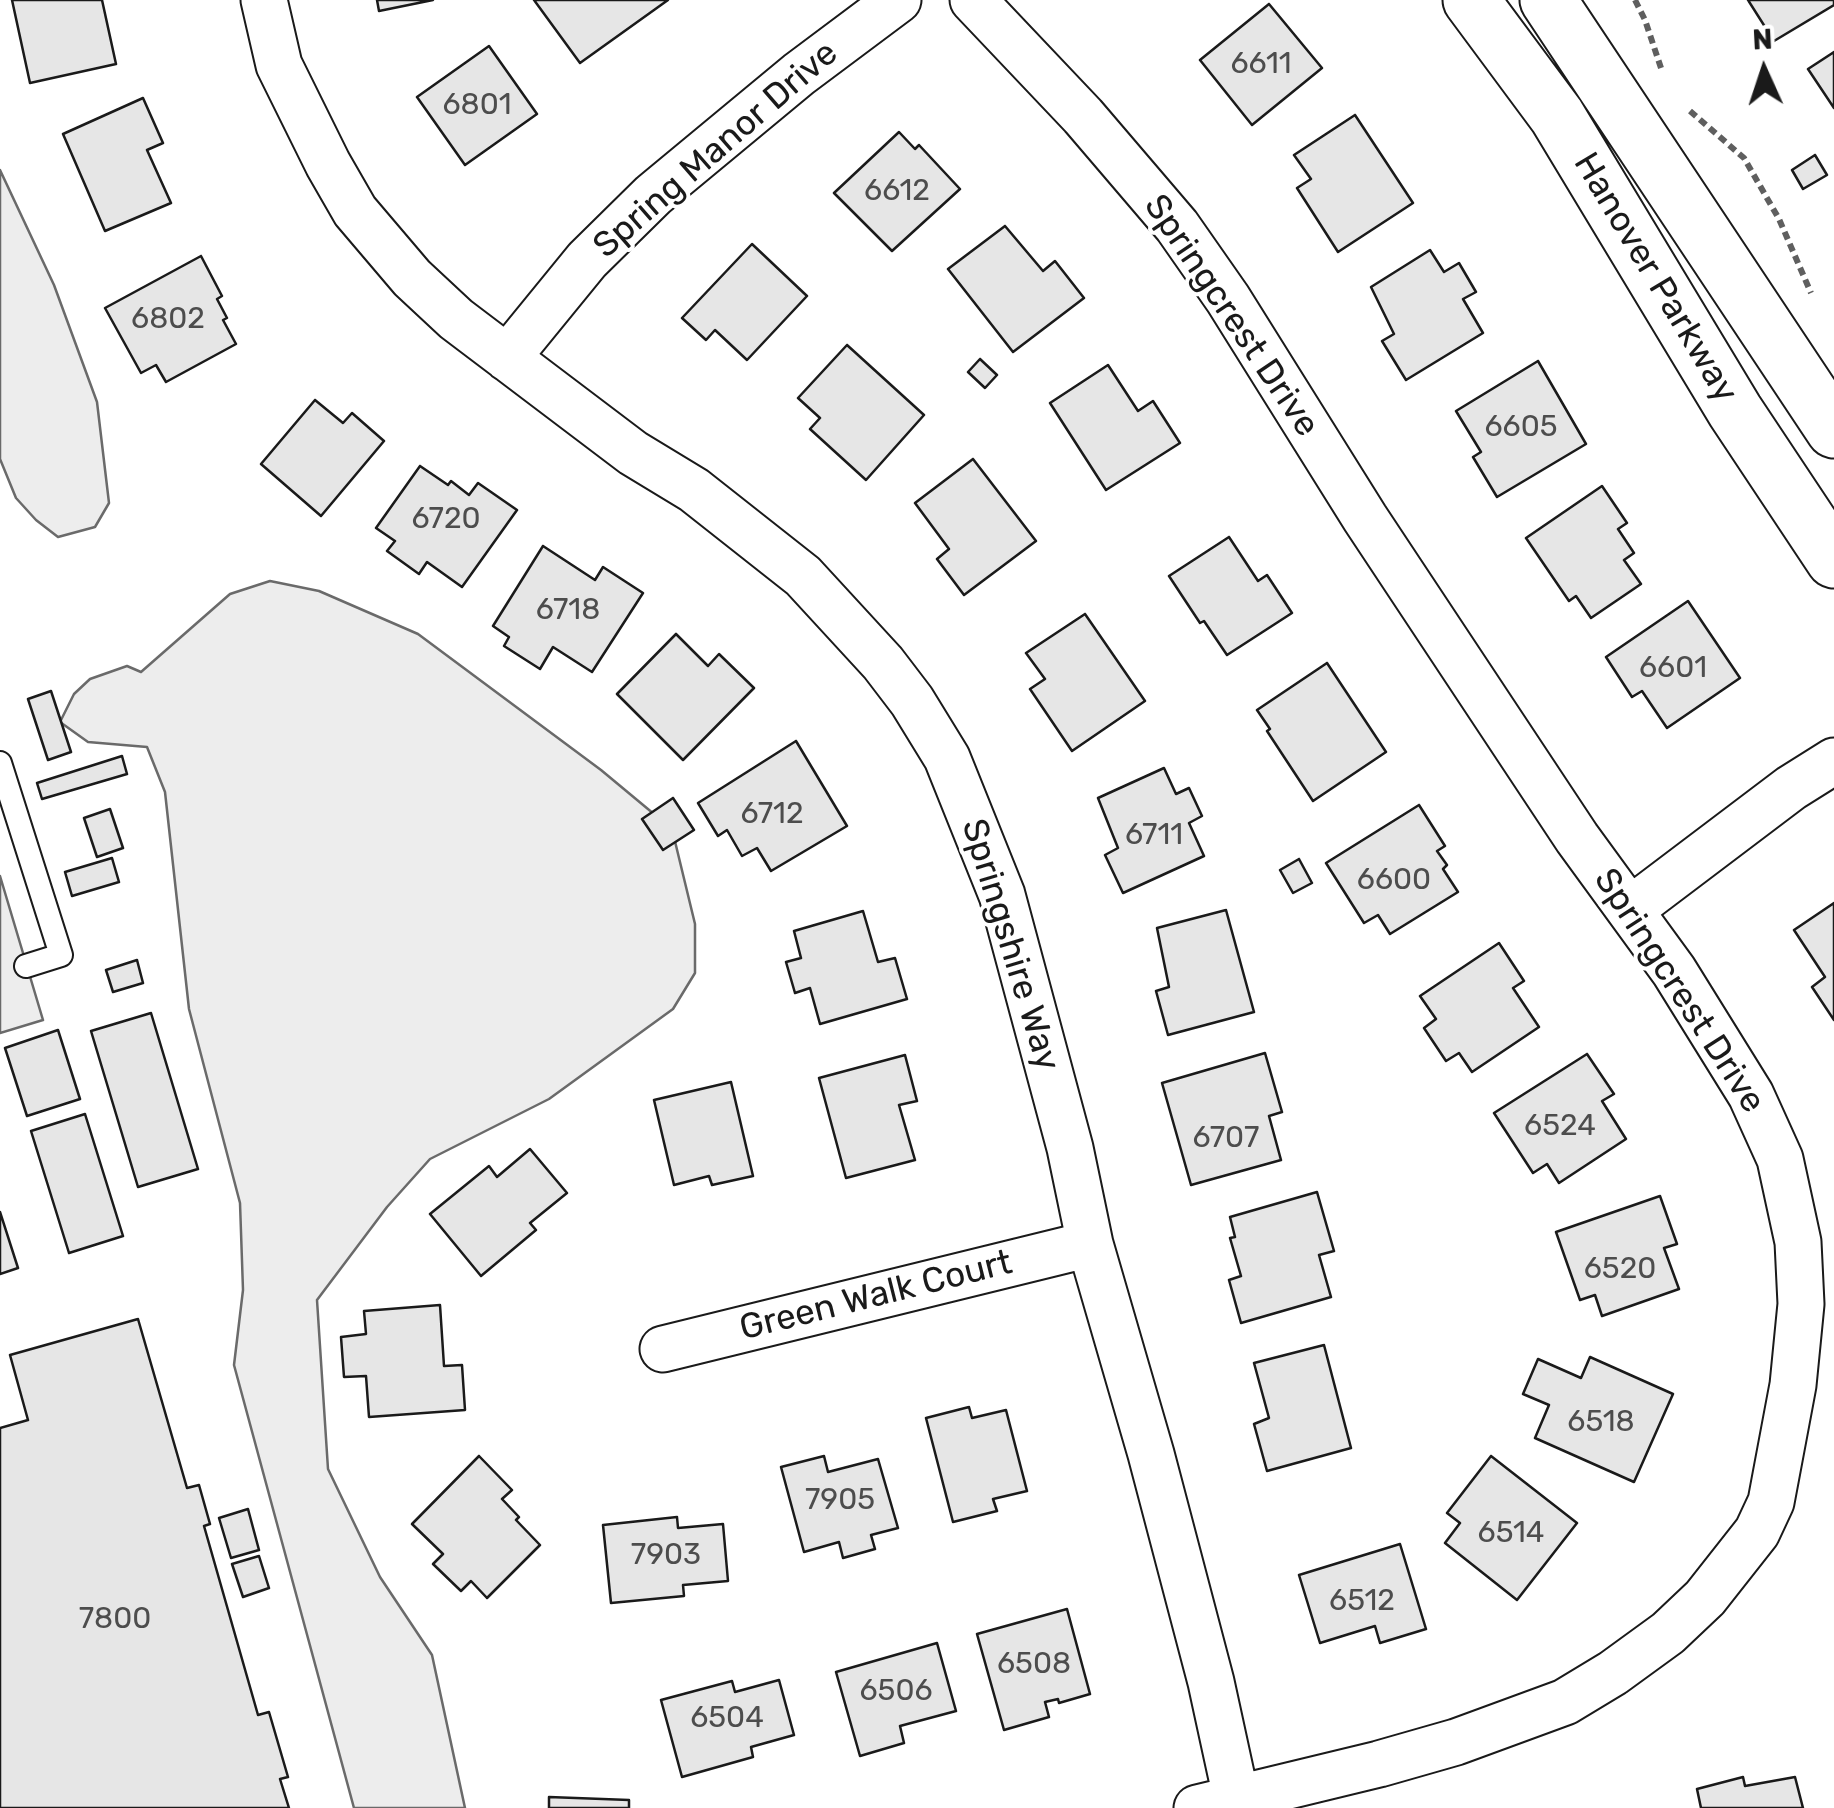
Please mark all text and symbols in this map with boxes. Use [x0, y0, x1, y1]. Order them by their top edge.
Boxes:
north arrow [1714, 20, 1814, 120]
text: N [1751, 23, 1773, 57]
street label: Spring Manor Drive [585, 33, 847, 267]
house number: 6611 [1230, 46, 1292, 82]
house number: 6801 [442, 87, 512, 123]
street label: Hanover Parkway [1564, 146, 1746, 410]
house number: 6612 [864, 173, 930, 209]
street label: Springcrest Drive [1135, 187, 1327, 445]
house number: 6802 [131, 301, 205, 337]
house number: 6605 [1484, 409, 1558, 445]
house number: 6720 [411, 501, 481, 537]
house number: 6718 [536, 592, 600, 628]
house number: 6601 [1639, 650, 1707, 686]
house number: 6712 [741, 796, 803, 832]
street label: Springshire Way [952, 814, 1068, 1076]
house number: 6711 [1125, 817, 1183, 853]
street label: Springcrest Drive [1584, 861, 1774, 1121]
house number: 6600 [1357, 862, 1431, 898]
house number: 6524 [1524, 1108, 1596, 1144]
house number: 6707 [1193, 1120, 1259, 1156]
street label: Green Walk Court [736, 1242, 1016, 1350]
house number: 6520 [1584, 1251, 1656, 1287]
house number: 6518 [1567, 1404, 1635, 1440]
house number: 7905 [805, 1482, 875, 1518]
house number: 6514 [1478, 1515, 1544, 1551]
house number: 7903 [631, 1537, 701, 1573]
house number: 6512 [1329, 1583, 1395, 1619]
house number: 7800 [79, 1601, 151, 1637]
house number: 6508 [997, 1646, 1071, 1682]
house number: 6506 [859, 1673, 933, 1709]
house number: 6504 [690, 1700, 764, 1736]

